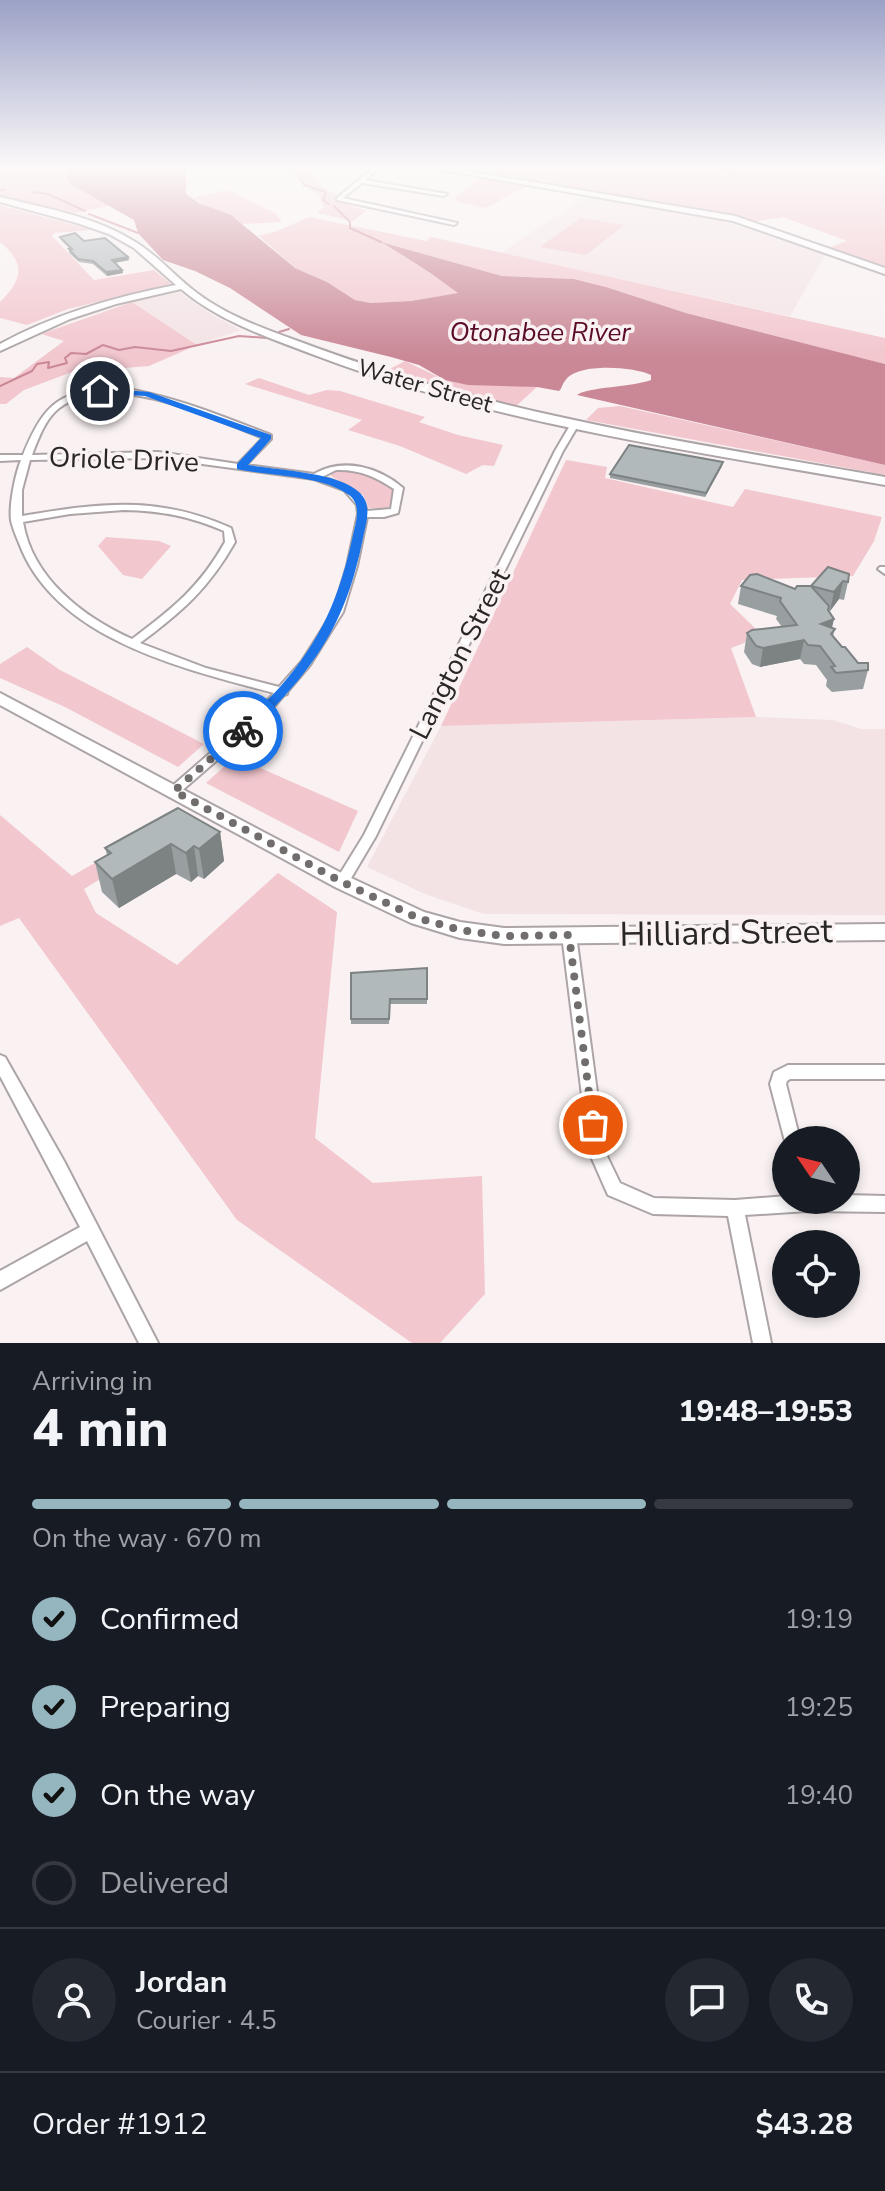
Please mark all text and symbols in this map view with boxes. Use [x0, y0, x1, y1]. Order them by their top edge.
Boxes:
water label: Otonabee River [449, 315, 631, 350]
street label: Water Street [354, 351, 497, 421]
pin [66, 357, 134, 425]
icon: home [78, 369, 122, 413]
street label: Oriole Drive [48, 438, 200, 482]
street label: Langton Street [401, 562, 519, 746]
courier [203, 691, 283, 771]
icon: bike [221, 709, 265, 753]
street label: Hilliard Street [619, 908, 834, 958]
pin [559, 1091, 627, 1159]
icon: bag [571, 1103, 615, 1147]
north arrow [772, 1126, 860, 1214]
map controls [772, 1126, 860, 1318]
button: locate [772, 1230, 860, 1318]
text: Arriving in [32, 1364, 153, 1399]
text: 19:48–19:53 [678, 1391, 853, 1432]
text: 4 min [32, 1393, 169, 1464]
text: On the way · 670 m [32, 1521, 261, 1556]
icon: check [32, 1597, 76, 1641]
text: Confirmed [100, 1599, 240, 1640]
text: 19:19 [785, 1602, 853, 1637]
icon: check [32, 1685, 76, 1729]
text: Preparing [100, 1687, 231, 1728]
text: 19:25 [785, 1690, 853, 1725]
icon: check [32, 1773, 76, 1817]
text: On the way [100, 1775, 255, 1816]
text: 19:40 [785, 1778, 853, 1813]
text: Delivered [100, 1863, 229, 1904]
button: person [32, 1958, 116, 2042]
button: chat [665, 1958, 749, 2042]
button: phone [769, 1958, 853, 2042]
text: Jordan [136, 1962, 227, 2003]
text: Courier · 4.5 [136, 2003, 277, 2038]
text: Order #1912 [32, 2104, 207, 2145]
text: $43.28 [756, 2104, 853, 2145]

